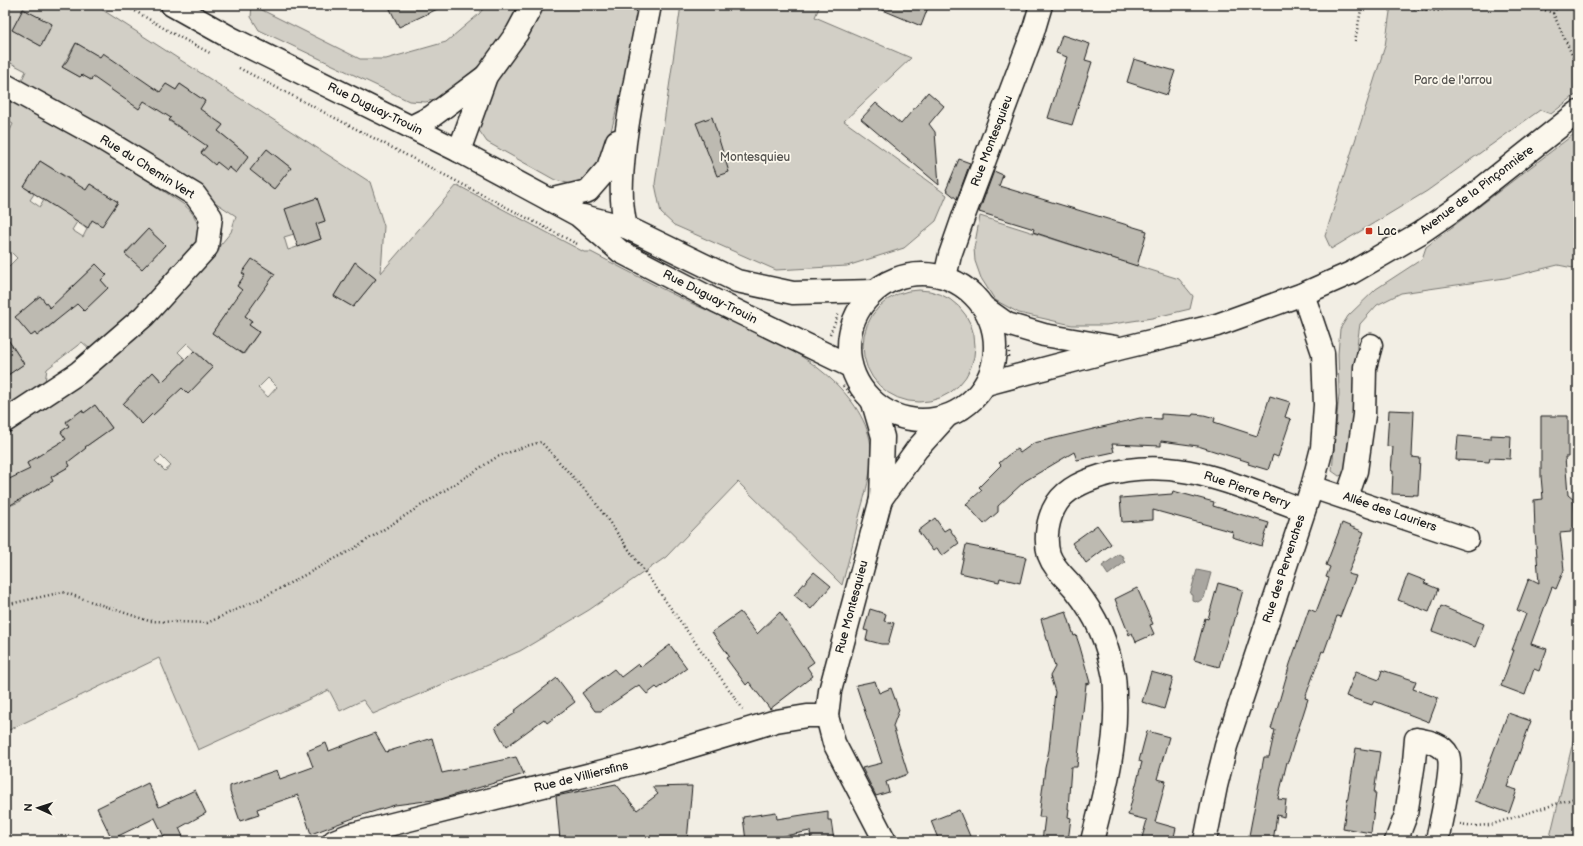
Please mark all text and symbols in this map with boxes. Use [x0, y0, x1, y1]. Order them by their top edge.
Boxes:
park label: Parc de l'arrou [1414, 73, 1492, 88]
street label: Rue Duguay-Trouin [325, 79, 425, 139]
street label: Rue Montesquieu [968, 93, 1016, 189]
street label: Rue du Chemin Vert [97, 132, 197, 202]
street label: Avenue de la Pinçonnière [1417, 142, 1537, 238]
park label: Montesquieu [720, 150, 790, 165]
place label: Lac [1377, 224, 1397, 239]
marker: Lac [1364, 226, 1374, 236]
street label: Rue Duguay-Trouin [660, 267, 760, 327]
street label: Rue Pierre Perry [1202, 468, 1293, 512]
street label: Allée des Lauriers [1341, 489, 1439, 535]
street label: Rue des Pervenches [1259, 513, 1309, 625]
street label: Rue Montesquieu [832, 559, 872, 655]
street label: Rue de Villiersfins [532, 758, 630, 796]
north arrow [18, 788, 58, 828]
text: N [22, 803, 35, 812]

